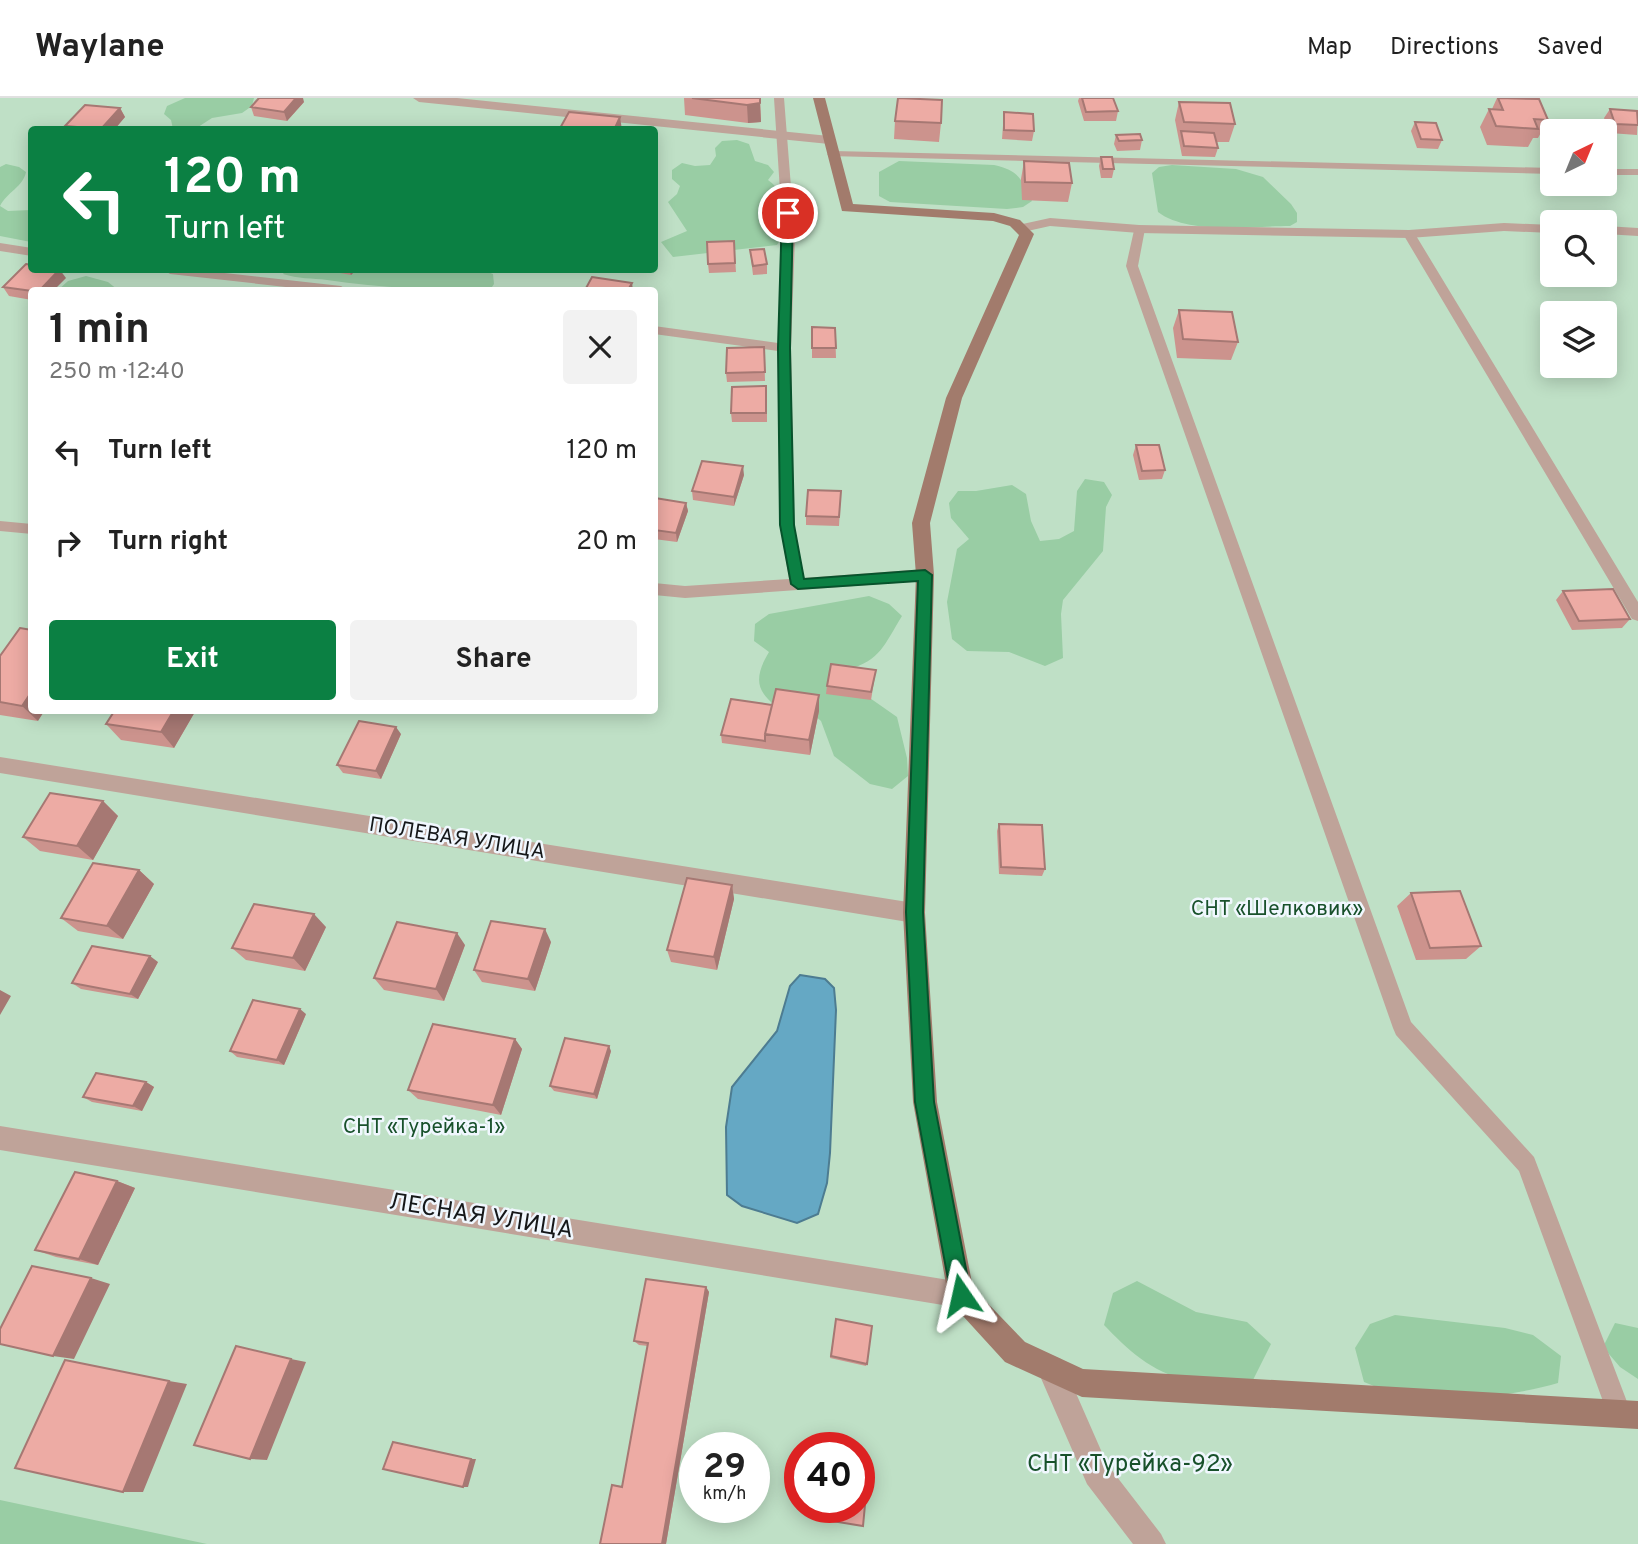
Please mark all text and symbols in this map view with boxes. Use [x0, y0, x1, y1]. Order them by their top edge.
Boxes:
text: Waylane [35, 27, 165, 69]
text: Map [1307, 33, 1352, 63]
text: Directions [1390, 33, 1499, 63]
text: Saved [1537, 33, 1603, 63]
north arrow [1540, 119, 1617, 196]
map controls [1540, 119, 1617, 378]
text: 120 m [164, 149, 301, 211]
icon: left [49, 154, 140, 245]
pin [758, 183, 818, 243]
icon: arrive [769, 194, 807, 232]
text: Turn left [164, 210, 285, 250]
button: search [1540, 210, 1617, 287]
button: layers [1540, 301, 1617, 378]
text: 1 min [49, 305, 150, 358]
button: close [563, 310, 637, 384]
text: 250 m · 12:40 [49, 358, 185, 387]
icon: left [49, 433, 87, 471]
text: Turn left [108, 435, 212, 468]
text: 120 m [567, 435, 637, 468]
icon: right [49, 524, 87, 562]
text: Turn right [108, 526, 228, 559]
text: 20 m [576, 526, 637, 559]
button: Exit [49, 620, 336, 700]
button: Share [350, 620, 637, 700]
street label: ПОЛЕВАЯ УЛИЦА [367, 812, 547, 866]
park label: СНТ «Шелковик» [1191, 896, 1363, 923]
park label: СНТ «Турейка-1» [343, 1114, 505, 1141]
street label: ЛЕСНАЯ УЛИЦА [386, 1188, 576, 1246]
position arrow [924, 1258, 998, 1332]
speed limit sign: 40 [784, 1432, 875, 1523]
text: 29 [703, 1446, 746, 1490]
park label: СНТ «Турейка-92» [1027, 1450, 1233, 1480]
text: km/h [703, 1483, 746, 1506]

